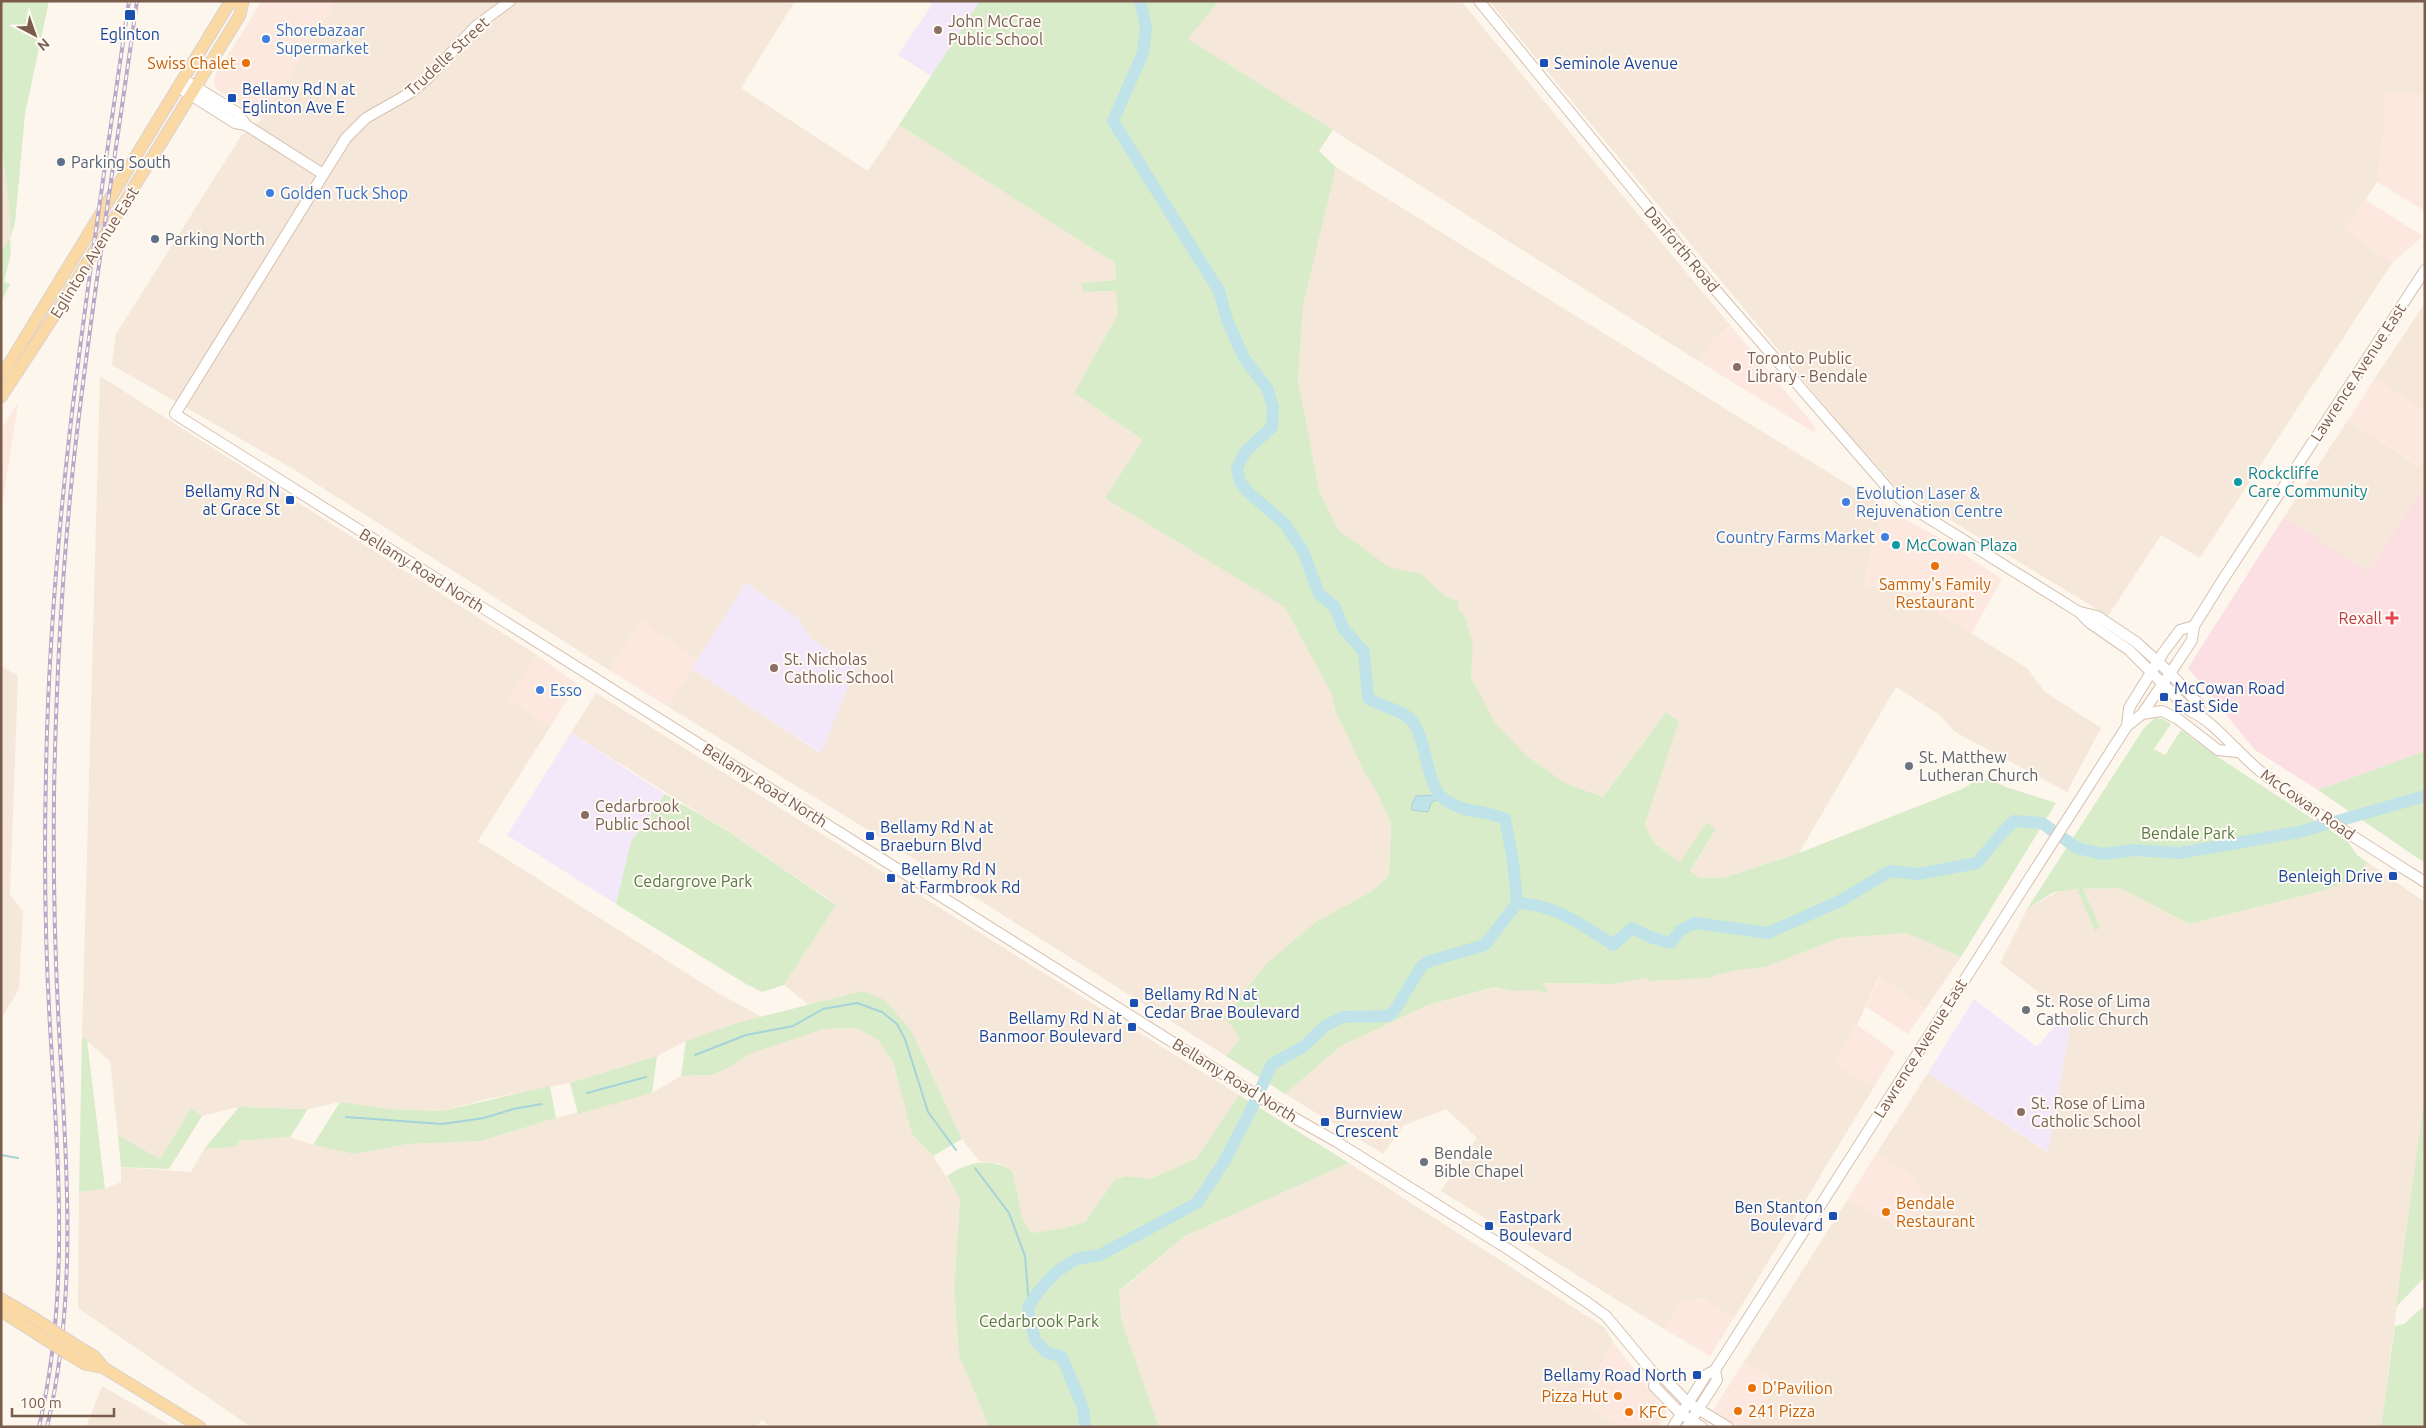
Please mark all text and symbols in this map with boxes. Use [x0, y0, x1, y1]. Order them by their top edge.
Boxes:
marker: Eglinton [123, 8, 137, 22]
north arrow [10, 10, 60, 60]
street label: Trudelle Street [402, 12, 493, 99]
place label: John McCrae Public School [948, 12, 1043, 48]
place label: Shorebazaar Supermarket [276, 21, 370, 57]
marker: John McCrae Public School [932, 24, 944, 36]
place label: Eglinton [100, 25, 160, 43]
marker: Shorebazaar Supermarket [260, 33, 272, 45]
text: N [34, 35, 53, 54]
place label: Swiss Chalet [147, 54, 237, 72]
place label: Seminole Avenue [1554, 54, 1678, 72]
marker: Swiss Chalet [240, 57, 252, 69]
marker: Seminole Avenue [1538, 57, 1550, 69]
place label: Bellamy Rd N at Eglinton Ave E [242, 80, 356, 116]
marker: Bellamy Rd N at Eglinton Ave E [226, 92, 238, 104]
place label: Parking South [71, 153, 171, 171]
marker: Parking South [55, 156, 67, 168]
street label: Eglinton Avenue East [46, 182, 142, 321]
place label: Golden Tuck Shop [280, 184, 408, 202]
marker: Golden Tuck Shop [264, 187, 276, 199]
street label: Danforth Road [1641, 203, 1723, 295]
place label: Parking North [165, 230, 265, 248]
marker: Parking North [149, 233, 161, 245]
street label: Lawrence Avenue East [2307, 299, 2410, 444]
place label: Toronto Public Library - Bendale [1747, 349, 1867, 385]
marker: Toronto Public Library - Bendale [1731, 361, 1743, 373]
place label: Rockcliffe Care Community [2248, 464, 2368, 500]
marker: Rockcliffe Care Community [2232, 476, 2244, 488]
place label: Bellamy Rd N at Grace St [185, 482, 281, 518]
place label: Evolution Laser & Rejuvenation Centre [1856, 484, 2003, 520]
marker: Bellamy Rd N at Grace St [284, 494, 296, 506]
marker: Evolution Laser & Rejuvenation Centre [1840, 496, 1852, 508]
street label: Bellamy Road North [356, 524, 488, 616]
place label: Country Farms Market [1716, 528, 1876, 546]
marker: Country Farms Market [1879, 531, 1891, 543]
place label: McCowan Plaza [1906, 536, 2017, 554]
marker: McCowan Plaza [1890, 539, 1902, 551]
marker: Sammy's Family Restaurant [1929, 560, 1941, 572]
place label: Sammy's Family Restaurant [1879, 575, 1991, 611]
place label: Rexall [2339, 609, 2382, 627]
marker: Rexall [2386, 612, 2398, 624]
place label: St. Nicholas Catholic School [784, 650, 894, 686]
marker: St. Nicholas Catholic School [768, 662, 780, 674]
place label: McCowan Road East Side [2174, 679, 2285, 715]
place label: Esso [550, 681, 582, 699]
marker: Esso [534, 684, 546, 696]
marker: McCowan Road East Side [2158, 691, 2170, 703]
street label: Bellamy Road North [699, 739, 831, 831]
place label: St. Matthew Lutheran Church [1919, 748, 2038, 784]
marker: St. Matthew Lutheran Church [1903, 760, 1915, 772]
street label: McCowan Road [2257, 765, 2359, 843]
place label: Cedarbrook Public School [595, 797, 690, 833]
marker: Cedarbrook Public School [579, 809, 591, 821]
place label: Bellamy Rd N at Braeburn Blvd [880, 818, 994, 854]
park label: Bendale Park [2141, 824, 2235, 842]
marker: Bellamy Rd N at Braeburn Blvd [864, 830, 876, 842]
place label: Bellamy Rd N at Farmbrook Rd [901, 860, 1020, 896]
place label: Benleigh Drive [2278, 867, 2383, 885]
marker: Benleigh Drive [2387, 870, 2399, 882]
park label: Cedargrove Park [634, 872, 752, 890]
marker: Bellamy Rd N at Farmbrook Rd [885, 872, 897, 884]
street label: Lawrence Avenue East [1870, 975, 1971, 1121]
place label: Bellamy Rd N at Cedar Brae Boulevard [1144, 985, 1300, 1021]
place label: St. Rose of Lima Catholic Church [2036, 992, 2150, 1028]
marker: Bellamy Rd N at Cedar Brae Boulevard [1128, 997, 1140, 1009]
marker: St. Rose of Lima Catholic Church [2020, 1004, 2032, 1016]
place label: Bellamy Rd N at Banmoor Boulevard [979, 1009, 1123, 1045]
marker: Bellamy Rd N at Banmoor Boulevard [1126, 1021, 1138, 1033]
street label: Bellamy Road North [1169, 1034, 1301, 1126]
place label: St. Rose of Lima Catholic School [2031, 1094, 2145, 1130]
place label: Burnview Crescent [1335, 1104, 1403, 1140]
marker: St. Rose of Lima Catholic School [2015, 1106, 2027, 1118]
marker: Burnview Crescent [1319, 1116, 1331, 1128]
place label: Bendale Bible Chapel [1434, 1144, 1524, 1180]
marker: Bendale Bible Chapel [1418, 1156, 1430, 1168]
place label: Bendale Restaurant [1896, 1194, 1976, 1230]
place label: Ben Stanton Boulevard [1734, 1198, 1823, 1234]
marker: Bendale Restaurant [1880, 1206, 1892, 1218]
place label: Eastpark Boulevard [1499, 1208, 1572, 1244]
marker: Ben Stanton Boulevard [1827, 1210, 1839, 1222]
marker: Eastpark Boulevard [1483, 1220, 1495, 1232]
park label: Cedarbrook Park [979, 1312, 1099, 1330]
place label: Bellamy Road North [1543, 1366, 1687, 1384]
marker: Bellamy Road North [1691, 1369, 1703, 1381]
place label: D'Pavilion [1762, 1379, 1833, 1397]
marker: D'Pavilion [1746, 1382, 1758, 1394]
scale bar [12, 1386, 115, 1418]
place label: Pizza Hut [1541, 1387, 1609, 1405]
marker: Pizza Hut [1612, 1390, 1624, 1402]
text: 100 m [20, 1394, 62, 1411]
place label: 241 Pizza [1748, 1402, 1815, 1420]
place label: KFC [1639, 1403, 1667, 1421]
marker: 241 Pizza [1732, 1405, 1744, 1417]
marker: KFC [1623, 1406, 1635, 1418]

